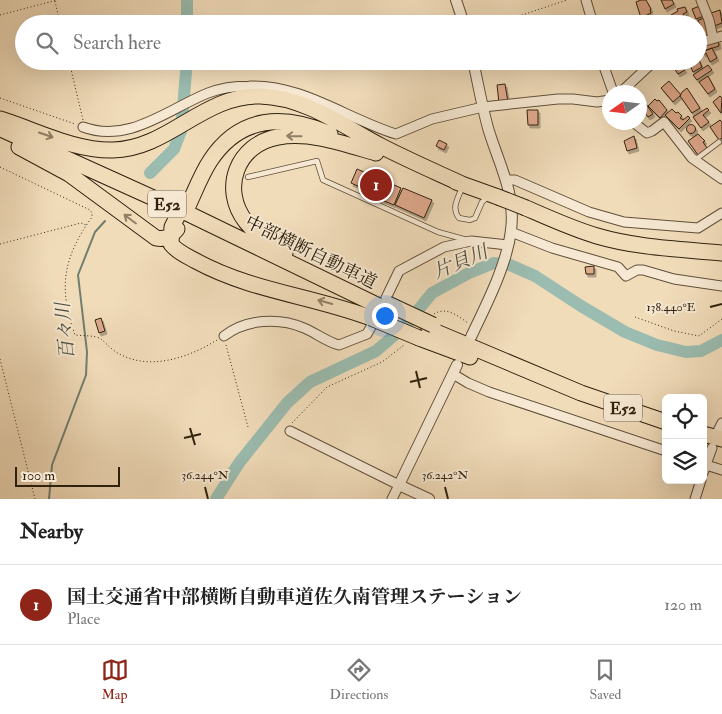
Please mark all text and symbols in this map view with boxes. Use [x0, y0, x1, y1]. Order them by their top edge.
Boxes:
search box [15, 15, 707, 70]
icon: search [33, 29, 61, 57]
text: Search here [73, 31, 161, 55]
north arrow [602, 85, 647, 130]
one-way arrow [38, 131, 53, 140]
one-way arrow [286, 131, 302, 141]
pin: 1 [360, 166, 392, 204]
road number: E52 [148, 190, 186, 218]
street label: 中部横断自動車道 [241, 211, 381, 294]
one-way arrow [124, 213, 137, 224]
water label: 片貝川 [429, 239, 493, 284]
one-way arrow [317, 297, 333, 307]
water label: 百々川 [50, 299, 79, 360]
text: 138.440°E [647, 300, 696, 315]
your location [372, 303, 398, 329]
road number: E52 [604, 394, 642, 422]
map controls [662, 394, 707, 484]
button: locate [662, 394, 707, 439]
button: layers [662, 439, 707, 484]
scale bar [15, 464, 120, 487]
text: 100 m [22, 467, 55, 484]
text: 36.244°N [182, 468, 229, 483]
text: 36.242°N [422, 468, 469, 483]
text: Nearby [20, 518, 83, 545]
text: 国土交通省中部横断自動車道佐久南管理ステーション [67, 585, 522, 609]
text: 1 [33, 595, 39, 615]
text: 120 m [664, 595, 702, 615]
text: Place [67, 609, 100, 629]
tab: Map [101, 656, 129, 703]
tab: Directions [330, 656, 388, 703]
tab: Saved [589, 656, 621, 703]

